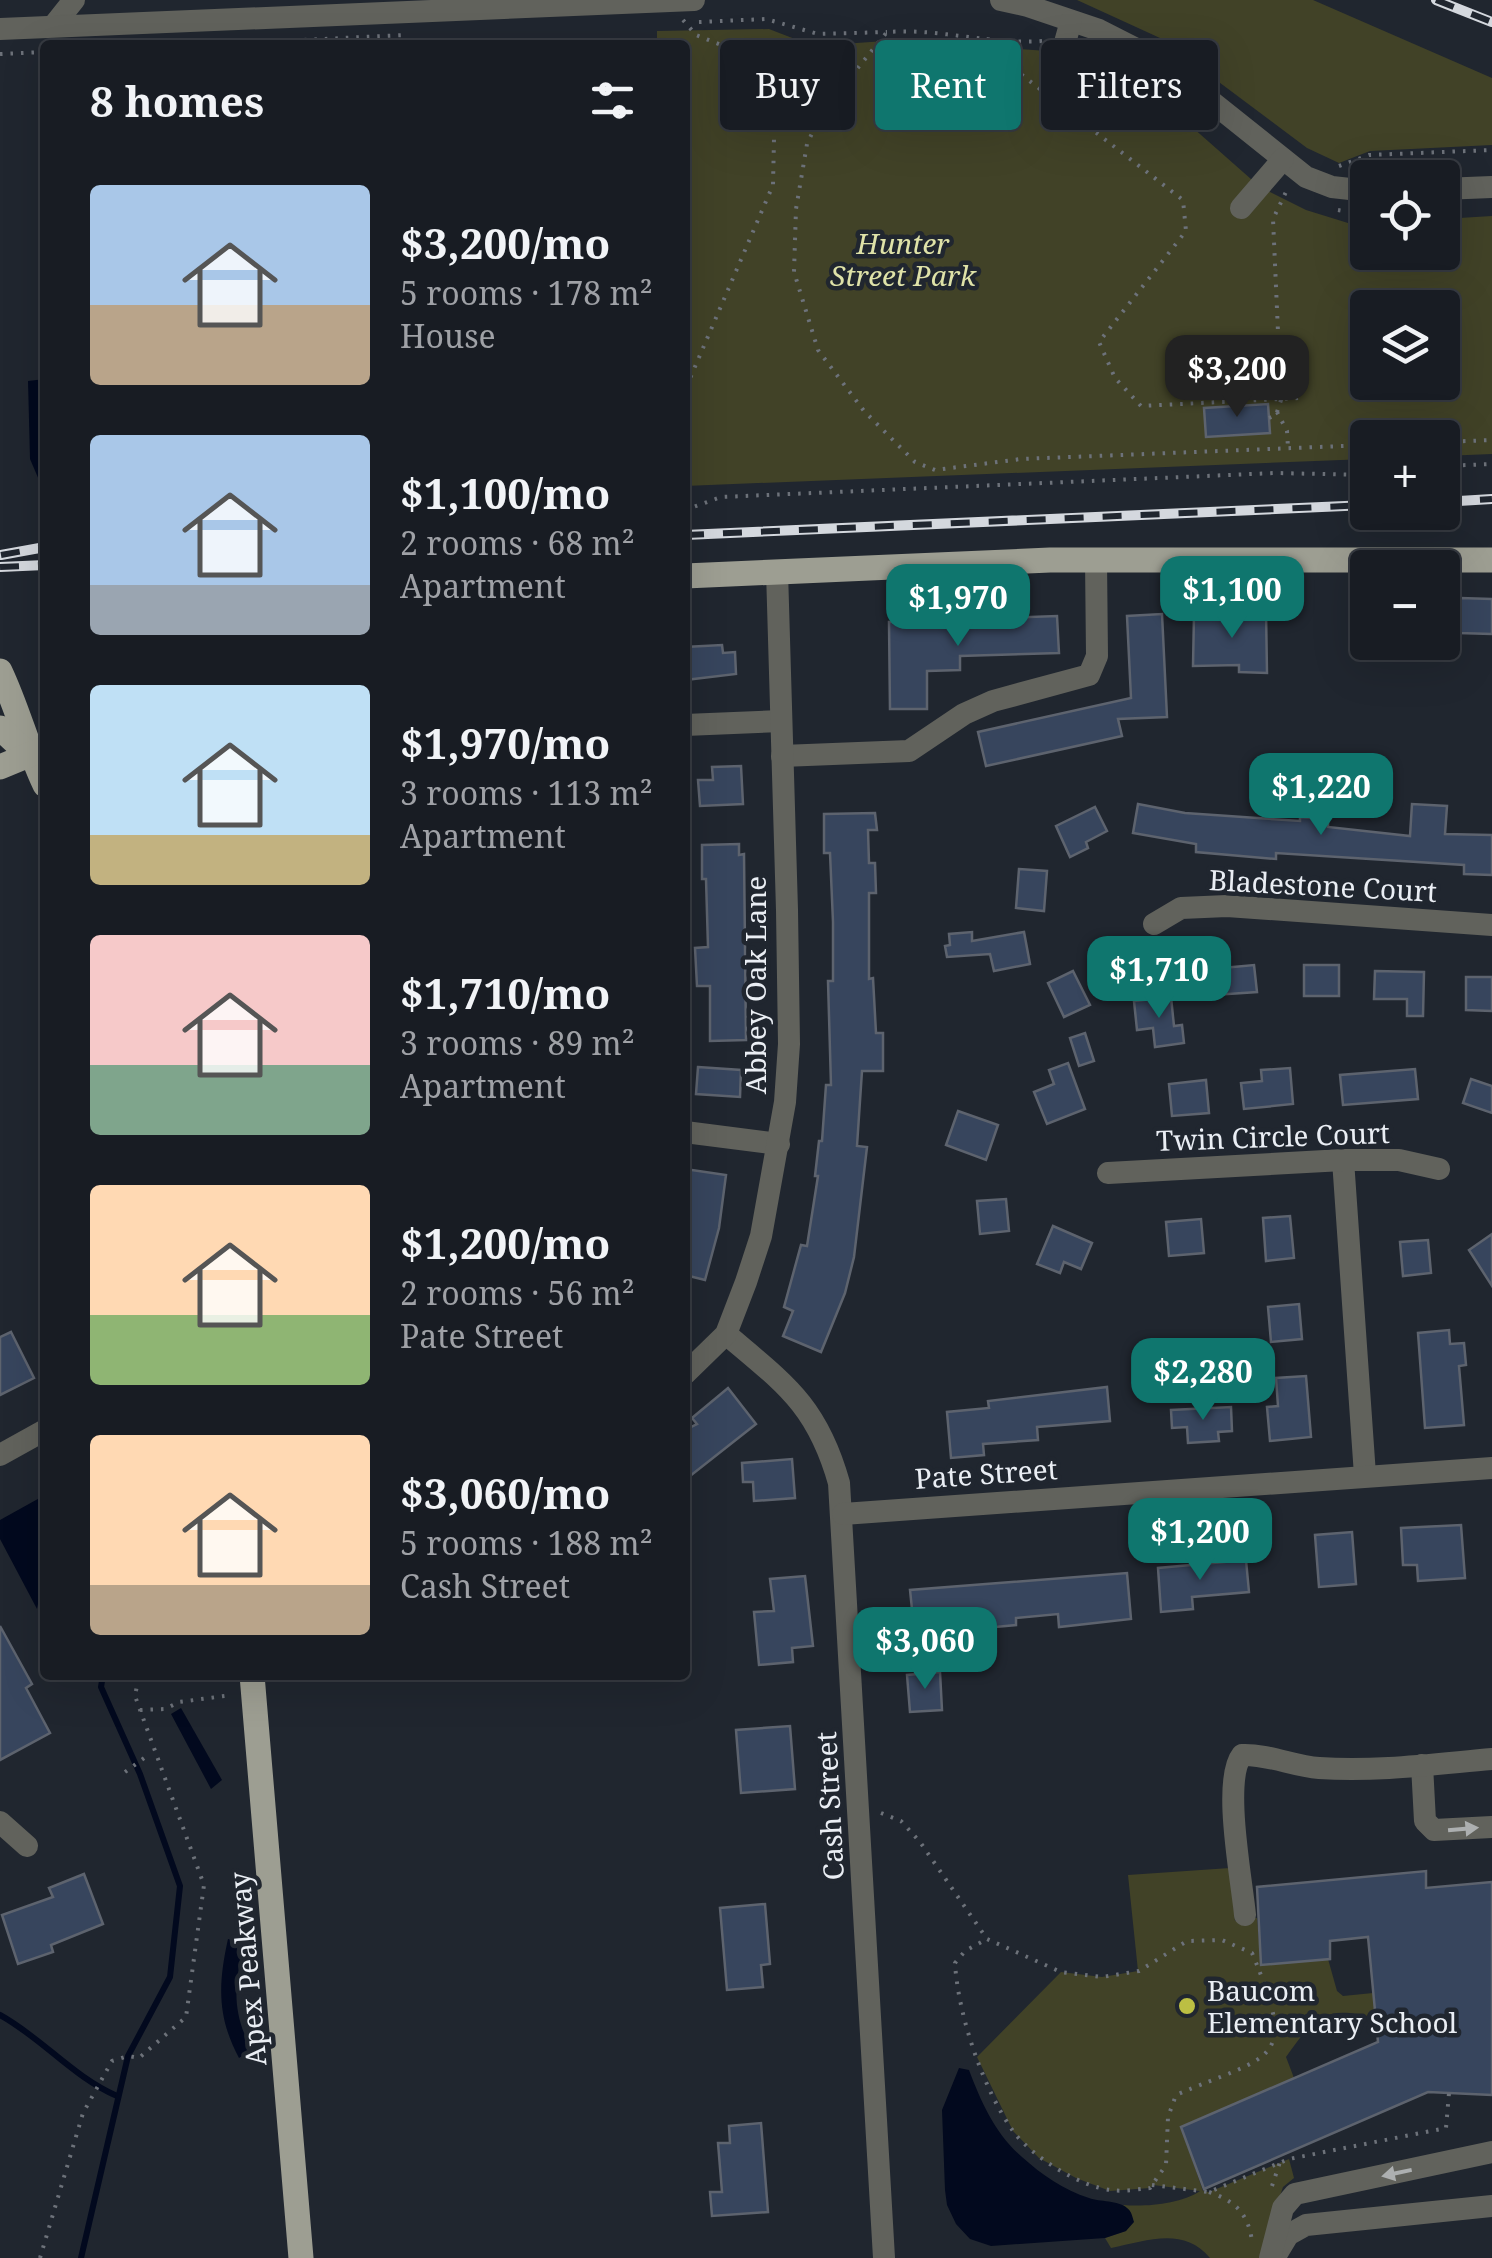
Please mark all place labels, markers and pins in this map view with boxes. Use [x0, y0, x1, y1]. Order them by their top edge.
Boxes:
pin: $3,200 [1156, 335, 1318, 420]
pin: $1,100 [1151, 556, 1313, 641]
pin: $1,970 [877, 564, 1039, 649]
pin: $1,220 [1240, 753, 1402, 838]
pin: $1,710 [1078, 936, 1240, 1021]
pin: $2,280 [1122, 1338, 1284, 1423]
pin: $1,200 [1119, 1498, 1281, 1583]
pin: $3,060 [844, 1607, 1006, 1692]
place label: Baucom Elementary School [1207, 1971, 1458, 2041]
marker: Baucom Elementary School [1176, 1995, 1198, 2017]

